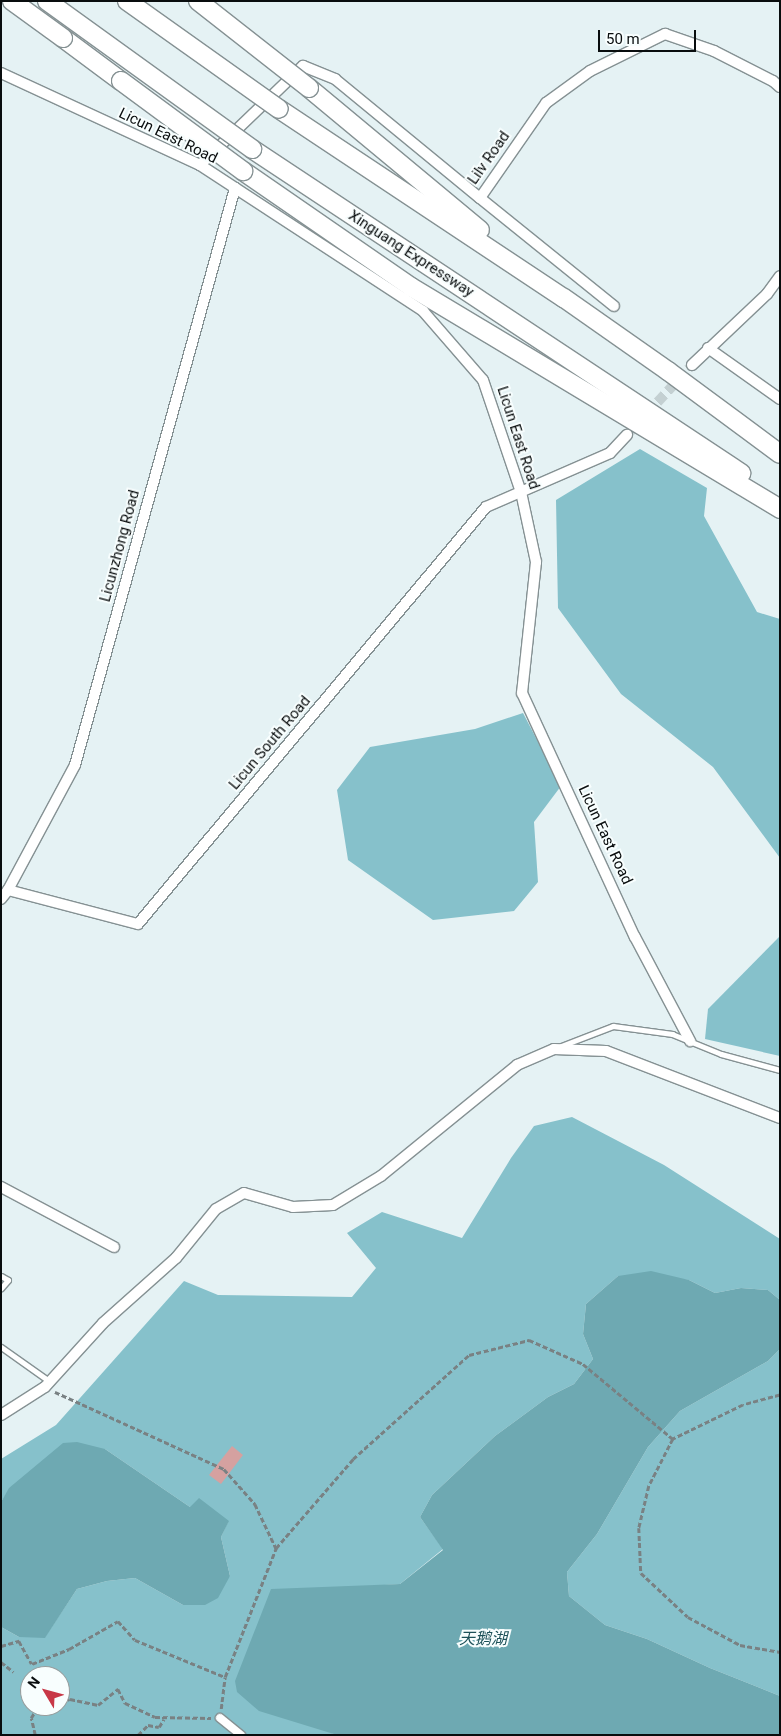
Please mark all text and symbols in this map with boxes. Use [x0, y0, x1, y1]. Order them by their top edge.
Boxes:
scale bar [601, 20, 698, 52]
text: 50 m [606, 30, 640, 48]
street label: Licun East Road [116, 104, 220, 168]
street label: Lilv Road [464, 128, 514, 188]
street label: Xinguang Expressway [345, 207, 477, 301]
street label: Licun East Road [493, 384, 543, 492]
street label: Licunzhong Road [96, 488, 144, 604]
street label: Licun South Road [226, 692, 314, 794]
street label: Licun East Road [574, 783, 636, 887]
water label: 天鹅湖 [459, 1629, 507, 1649]
north arrow [20, 1666, 70, 1716]
text: N [24, 1674, 43, 1691]

